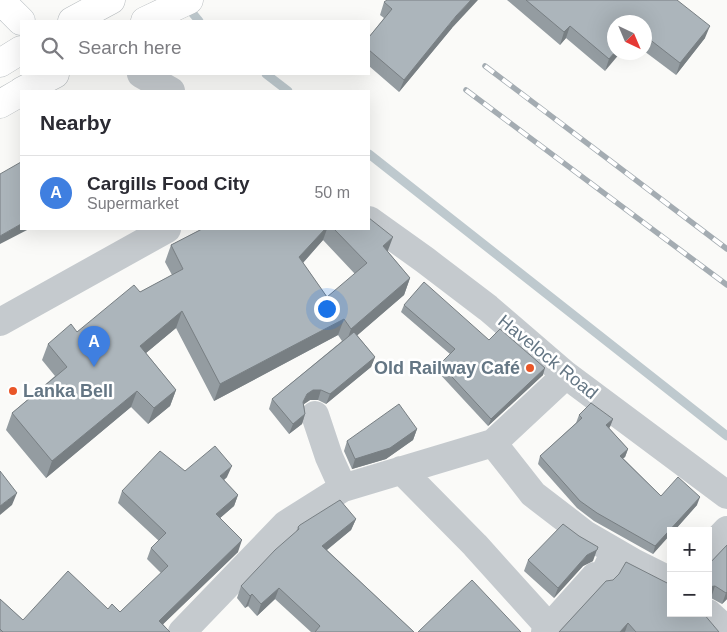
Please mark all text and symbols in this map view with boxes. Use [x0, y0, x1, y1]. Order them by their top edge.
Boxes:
north arrow [607, 15, 652, 60]
search box [20, 20, 370, 75]
icon: search [38, 34, 66, 62]
text: Search here [78, 37, 182, 58]
text: Nearby [40, 111, 111, 134]
text: Cargills Food City [87, 173, 250, 194]
text: A [50, 184, 62, 201]
text: 50 m [314, 184, 350, 201]
text: Supermarket [87, 195, 179, 212]
your location [314, 296, 340, 322]
street label: Havelock Road [494, 311, 602, 403]
pin: A [78, 326, 110, 367]
place label: Old Railway Café [374, 358, 520, 378]
marker: Old Railway Café [524, 362, 536, 374]
place label: Lanka Bell [23, 381, 113, 401]
marker: Lanka Bell [7, 385, 19, 397]
map controls [667, 527, 712, 617]
button: + [667, 527, 712, 572]
button: − [667, 572, 712, 617]

